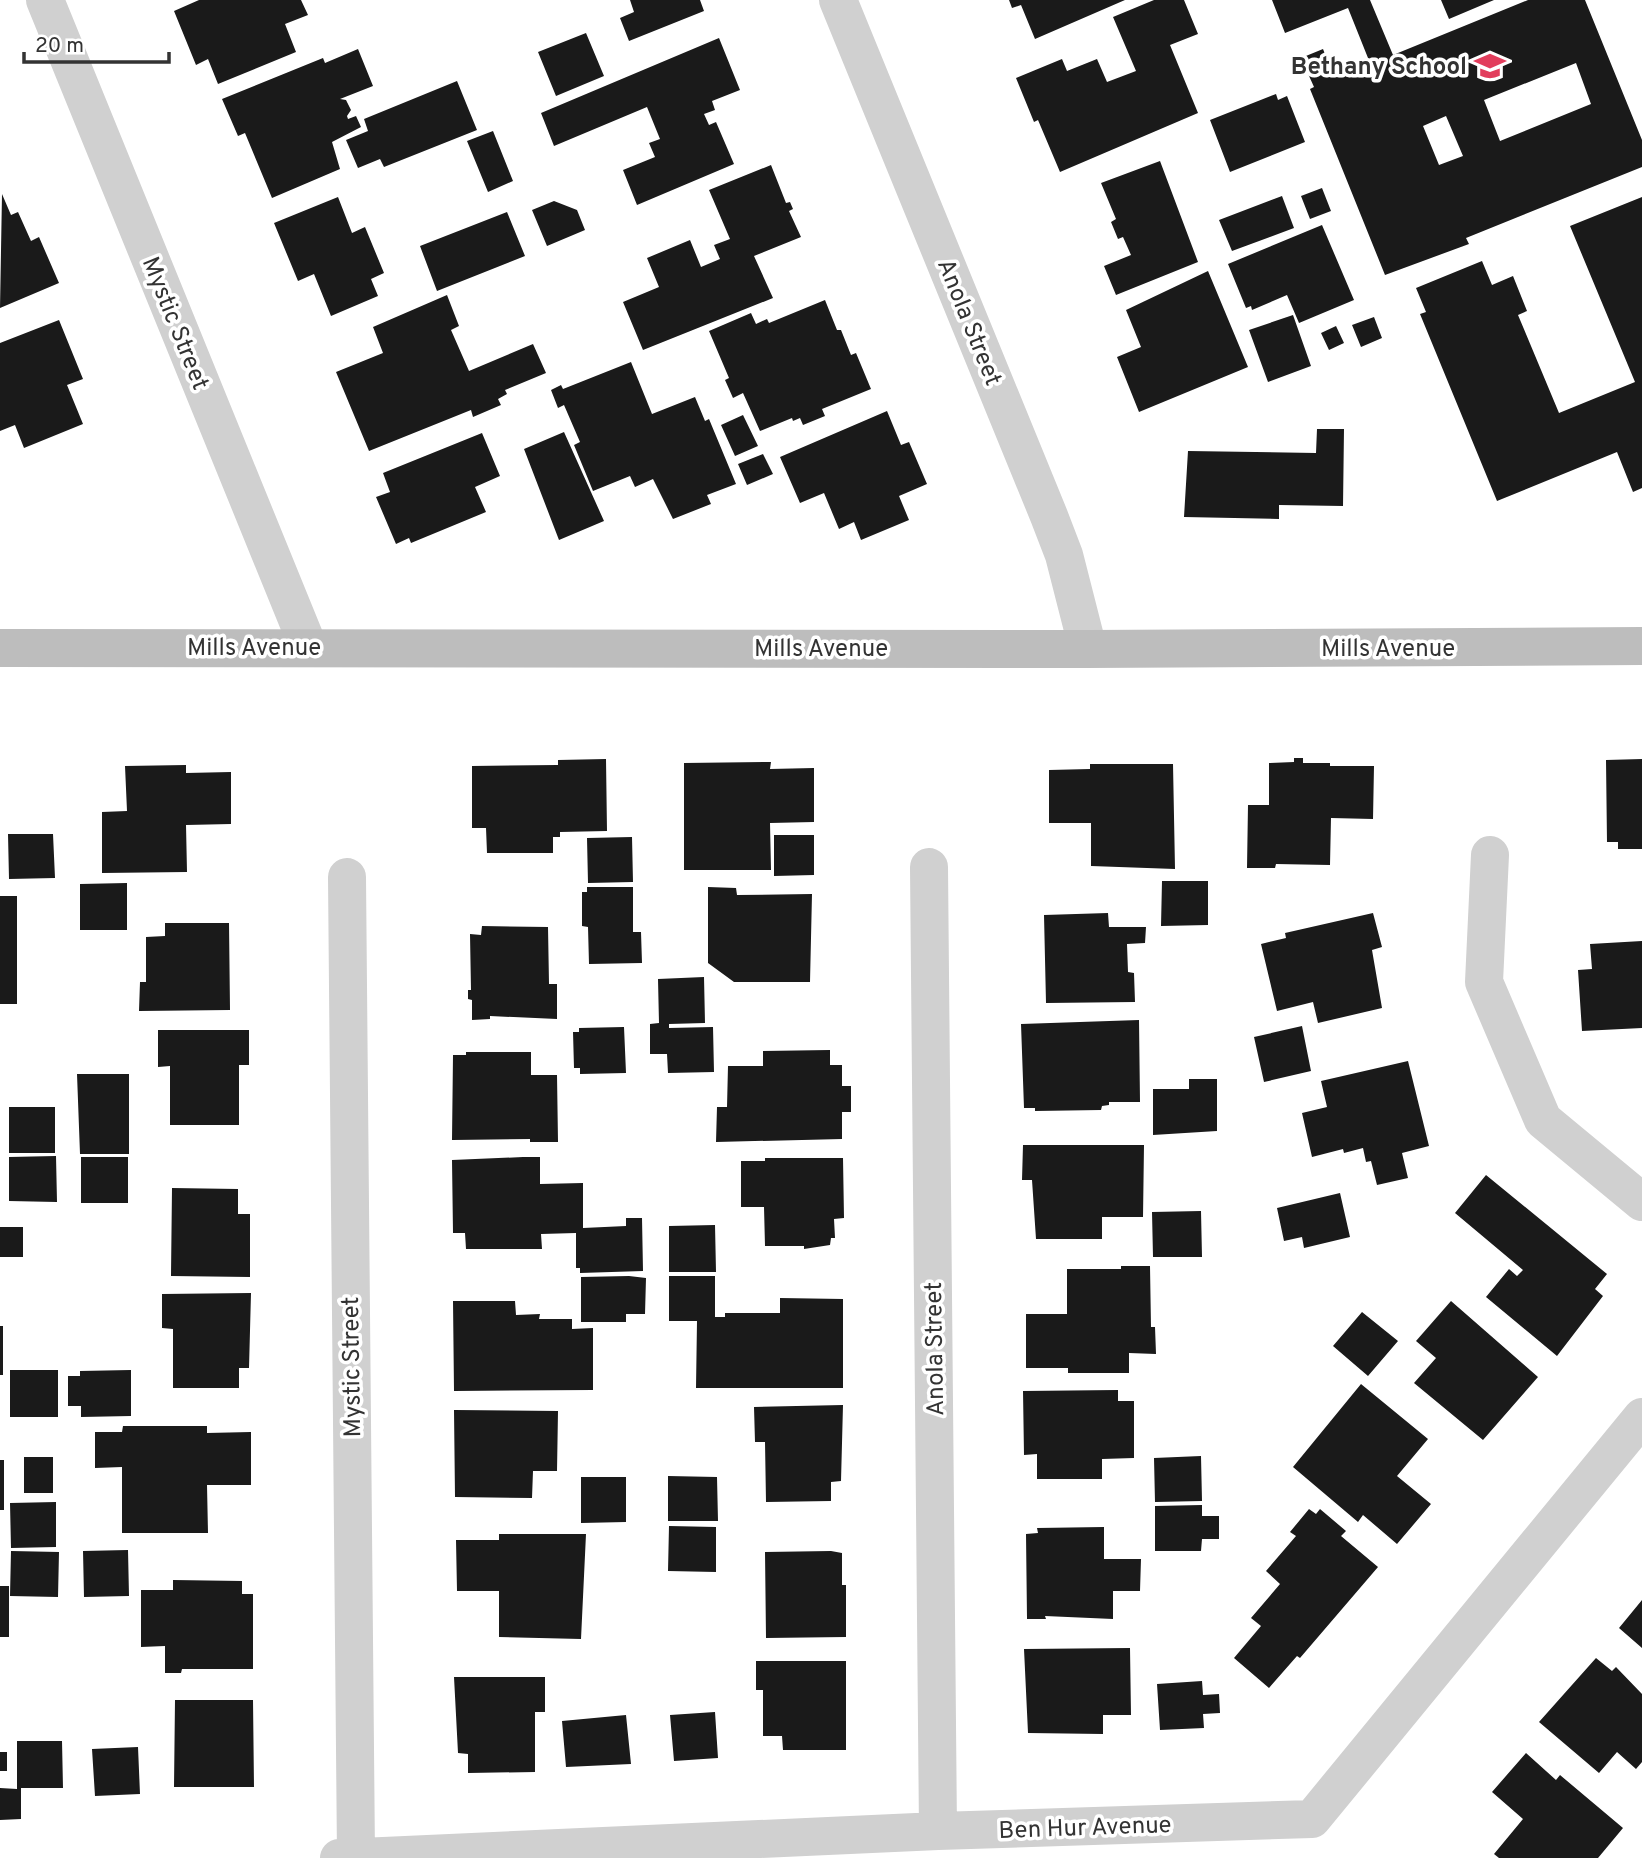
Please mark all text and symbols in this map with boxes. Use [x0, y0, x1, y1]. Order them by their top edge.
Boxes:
scale bar [24, 21, 170, 65]
text: 20 m [35, 33, 84, 60]
school or university icon: Bethany School [1473, 49, 1507, 83]
place label: Bethany School [1291, 53, 1467, 83]
street label: Mystic Street [134, 253, 214, 395]
street label: Anola Street [929, 255, 1007, 391]
street label: Mills Avenue [187, 634, 321, 664]
street label: Mills Avenue [754, 635, 888, 665]
street label: Mills Avenue [1321, 635, 1455, 665]
street label: Anola Street [920, 1282, 952, 1416]
street label: Mystic Street [337, 1296, 369, 1438]
street label: Ben Hur Avenue [998, 1811, 1172, 1847]

